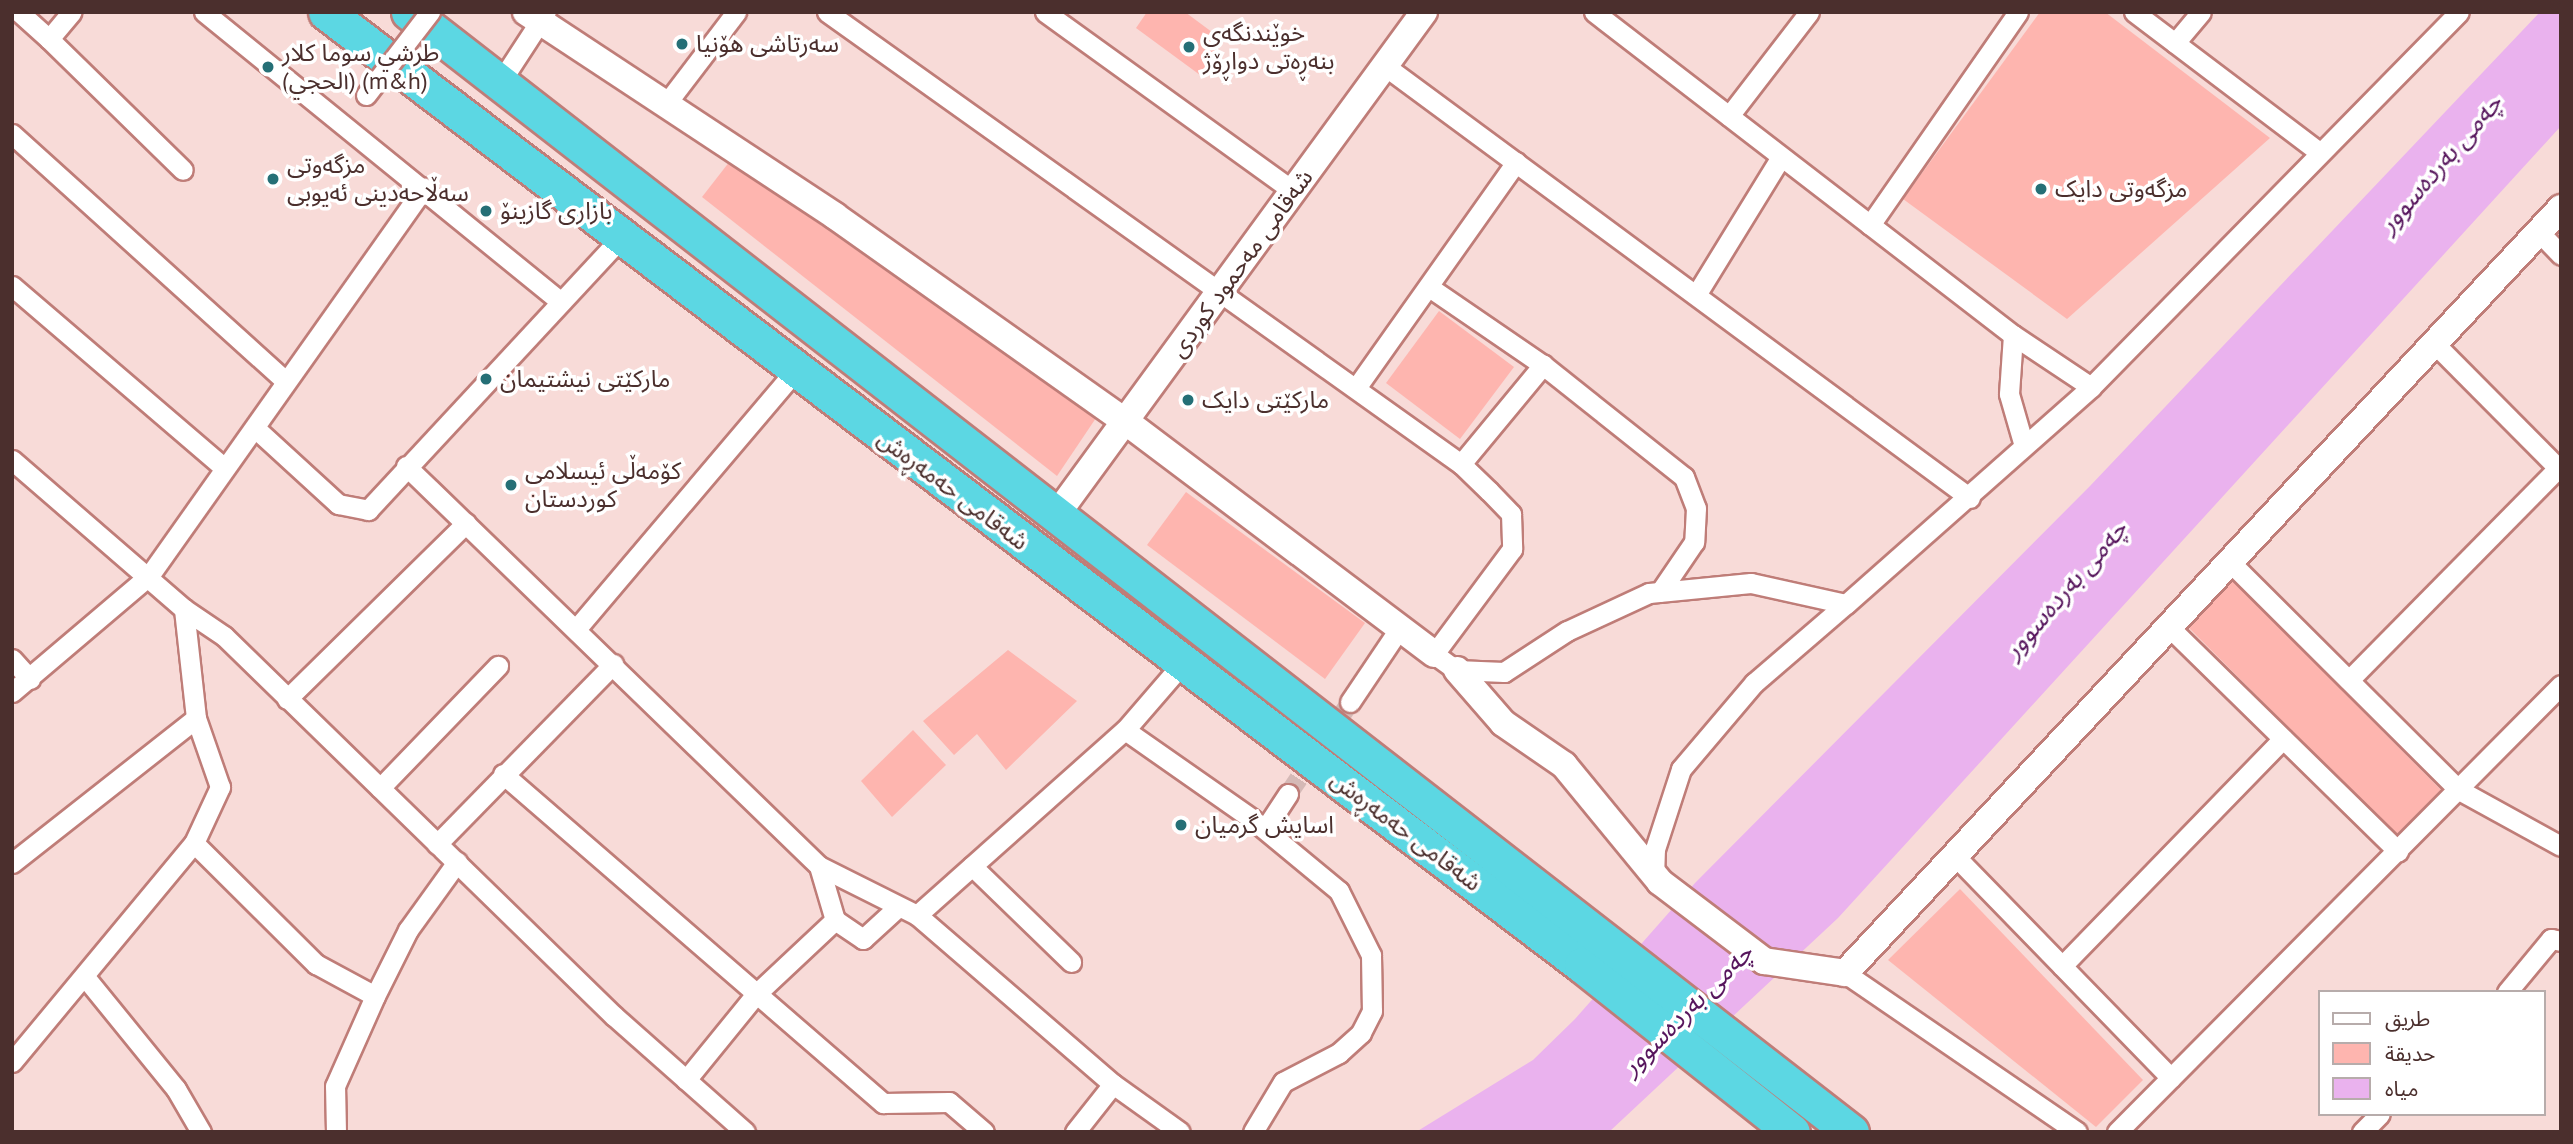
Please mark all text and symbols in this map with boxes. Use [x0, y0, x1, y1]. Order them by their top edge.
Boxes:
place label: خوێندنگەی بنەڕەتی دواڕۆژ [1203, 19, 1334, 75]
place label: سەرتاشی هۆنیا [696, 30, 839, 58]
marker: سەرتاشی هۆنیا [674, 36, 690, 52]
place label: طرشي سوما كلار (الحجي) (m&h) [282, 39, 439, 95]
marker: خوێندنگەی بنەڕەتی دواڕۆژ [1181, 39, 1197, 55]
marker: طرشي سوما كلار (الحجي) (m&h) [260, 59, 276, 75]
water label: چەمی بەردەسوور [2372, 88, 2508, 238]
place label: مزگەوتی سەڵاحەدینی ئەیوبی [287, 151, 469, 207]
street label: شەقامی مەحمود کوردی [1163, 163, 1319, 363]
marker: مزگەوتی سەڵاحەدینی ئەیوبی [265, 171, 281, 187]
place label: مزگەوتی دایک [2055, 175, 2187, 203]
marker: مزگەوتی دایک [2033, 181, 2049, 197]
place label: بازاری گازینۆ [500, 197, 613, 225]
marker: بازاری گازینۆ [478, 203, 494, 219]
place label: مارکێتی نیشتیمان [500, 365, 670, 393]
marker: مارکێتی نیشتیمان [478, 371, 494, 387]
place label: مارکێتی دایک [1202, 386, 1329, 414]
marker: مارکێتی دایک [1180, 392, 1196, 408]
street label: شەقامی حەمەڕەش [872, 424, 1034, 556]
place label: کۆمەڵی ئیسلامی کوردستان [525, 457, 681, 513]
marker: کۆمەڵی ئیسلامی کوردستان [503, 477, 519, 493]
water label: چەمی بەردەسوور [1997, 514, 2133, 664]
street label: شەقامی حەمەڕەش [1325, 765, 1487, 897]
place label: اسايش گرميان [1195, 811, 1334, 839]
marker: اسايش گرميان [1173, 817, 1189, 833]
water label: چەمی بەردەسوور [1615, 937, 1759, 1081]
legend [2318, 990, 2545, 1116]
text: طريق [2385, 1005, 2430, 1032]
text: حديقة [2385, 1040, 2435, 1067]
text: مياه [2385, 1075, 2418, 1102]

